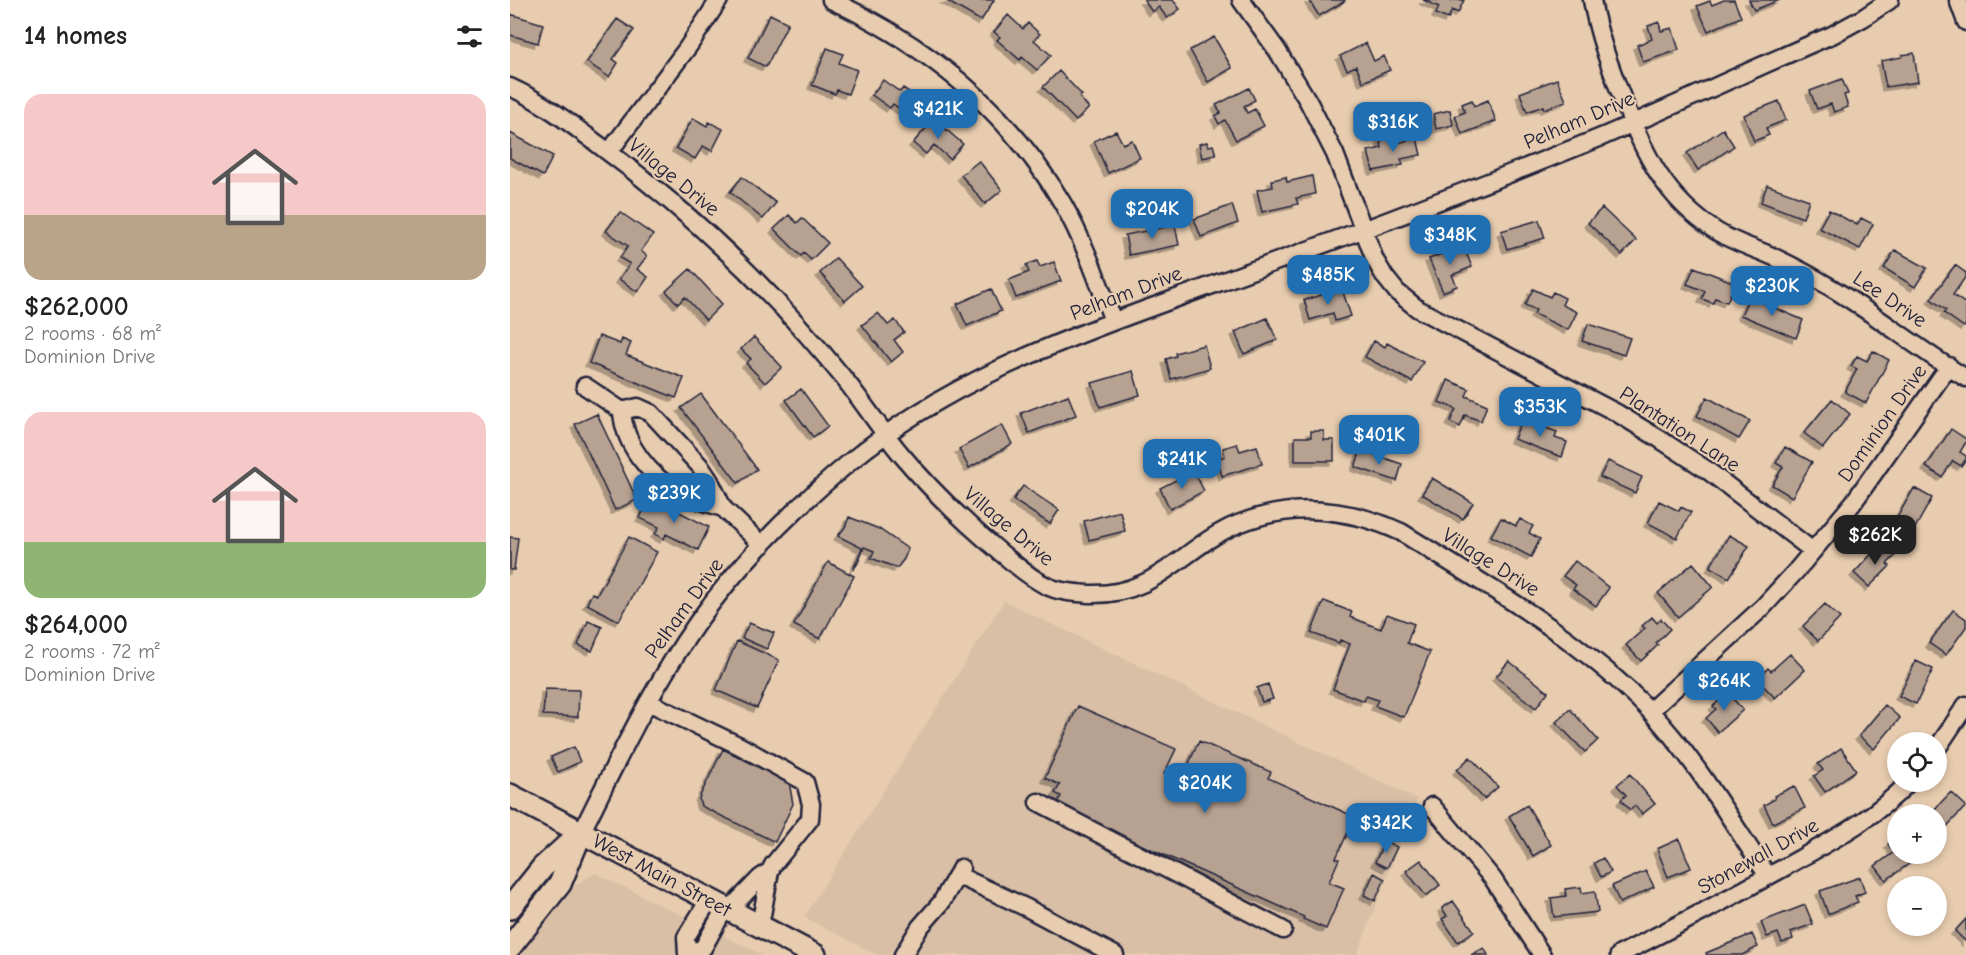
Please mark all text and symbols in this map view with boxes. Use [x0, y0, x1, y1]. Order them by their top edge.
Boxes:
icon: filters [453, 20, 486, 53]
text: 14 homes [24, 21, 127, 51]
street label: Pelham Drive [1520, 86, 1638, 154]
pin: $421K [896, 89, 980, 140]
text: $421K [913, 97, 963, 120]
pin: $316K [1351, 102, 1435, 153]
text: $316K [1367, 110, 1419, 133]
icon: home [201, 133, 309, 241]
street label: Village Drive [624, 133, 724, 221]
pin: $204K [1110, 189, 1194, 240]
text: $204K [1125, 197, 1179, 220]
pin: $348K [1408, 215, 1492, 266]
text: $348K [1424, 223, 1476, 246]
pin: $485K [1286, 255, 1370, 306]
street label: Pelham Drive [1067, 261, 1185, 325]
text: $485K [1301, 263, 1355, 286]
pin: $230K [1730, 266, 1814, 317]
street label: Lee Drive [1849, 266, 1931, 332]
text: $230K [1745, 274, 1799, 297]
text: $262,000 [24, 292, 129, 322]
text: 2 rooms · 68 m² [24, 322, 161, 345]
text: Dominion Drive [24, 345, 155, 368]
street label: Dominion Drive [1833, 360, 1931, 486]
street label: Plantation Lane [1615, 381, 1745, 477]
pin: $353K [1498, 387, 1582, 438]
text: $353K [1513, 395, 1567, 418]
pin: $401K [1337, 415, 1421, 466]
text: $401K [1353, 423, 1405, 446]
pin: $241K [1140, 439, 1224, 490]
text: $241K [1157, 447, 1207, 470]
icon: home [201, 451, 309, 559]
pin: $239K [632, 473, 716, 524]
text: $239K [647, 481, 701, 504]
street label: Village Drive [959, 481, 1059, 571]
pin: $262K [1833, 515, 1917, 566]
street label: Village Drive [1438, 523, 1544, 601]
text: $262K [1848, 523, 1902, 546]
street label: Pelham Drive [640, 553, 728, 663]
text: $264,000 [24, 610, 128, 640]
text: 2 rooms · 72 m² [24, 640, 160, 663]
pin: $264K [1682, 661, 1766, 712]
text: Dominion Drive [24, 663, 155, 686]
text: $264K [1697, 669, 1751, 692]
map controls [1887, 732, 1947, 936]
button: locate [1887, 732, 1947, 792]
pin: $204K [1163, 763, 1247, 814]
text: $204K [1178, 771, 1232, 794]
pin: $342K [1344, 803, 1428, 854]
button: + [1887, 804, 1947, 864]
text: $342K [1360, 811, 1412, 834]
street label: Stonewall Drive [1693, 813, 1823, 899]
street label: West Main Street [589, 828, 736, 922]
button: − [1887, 876, 1947, 936]

